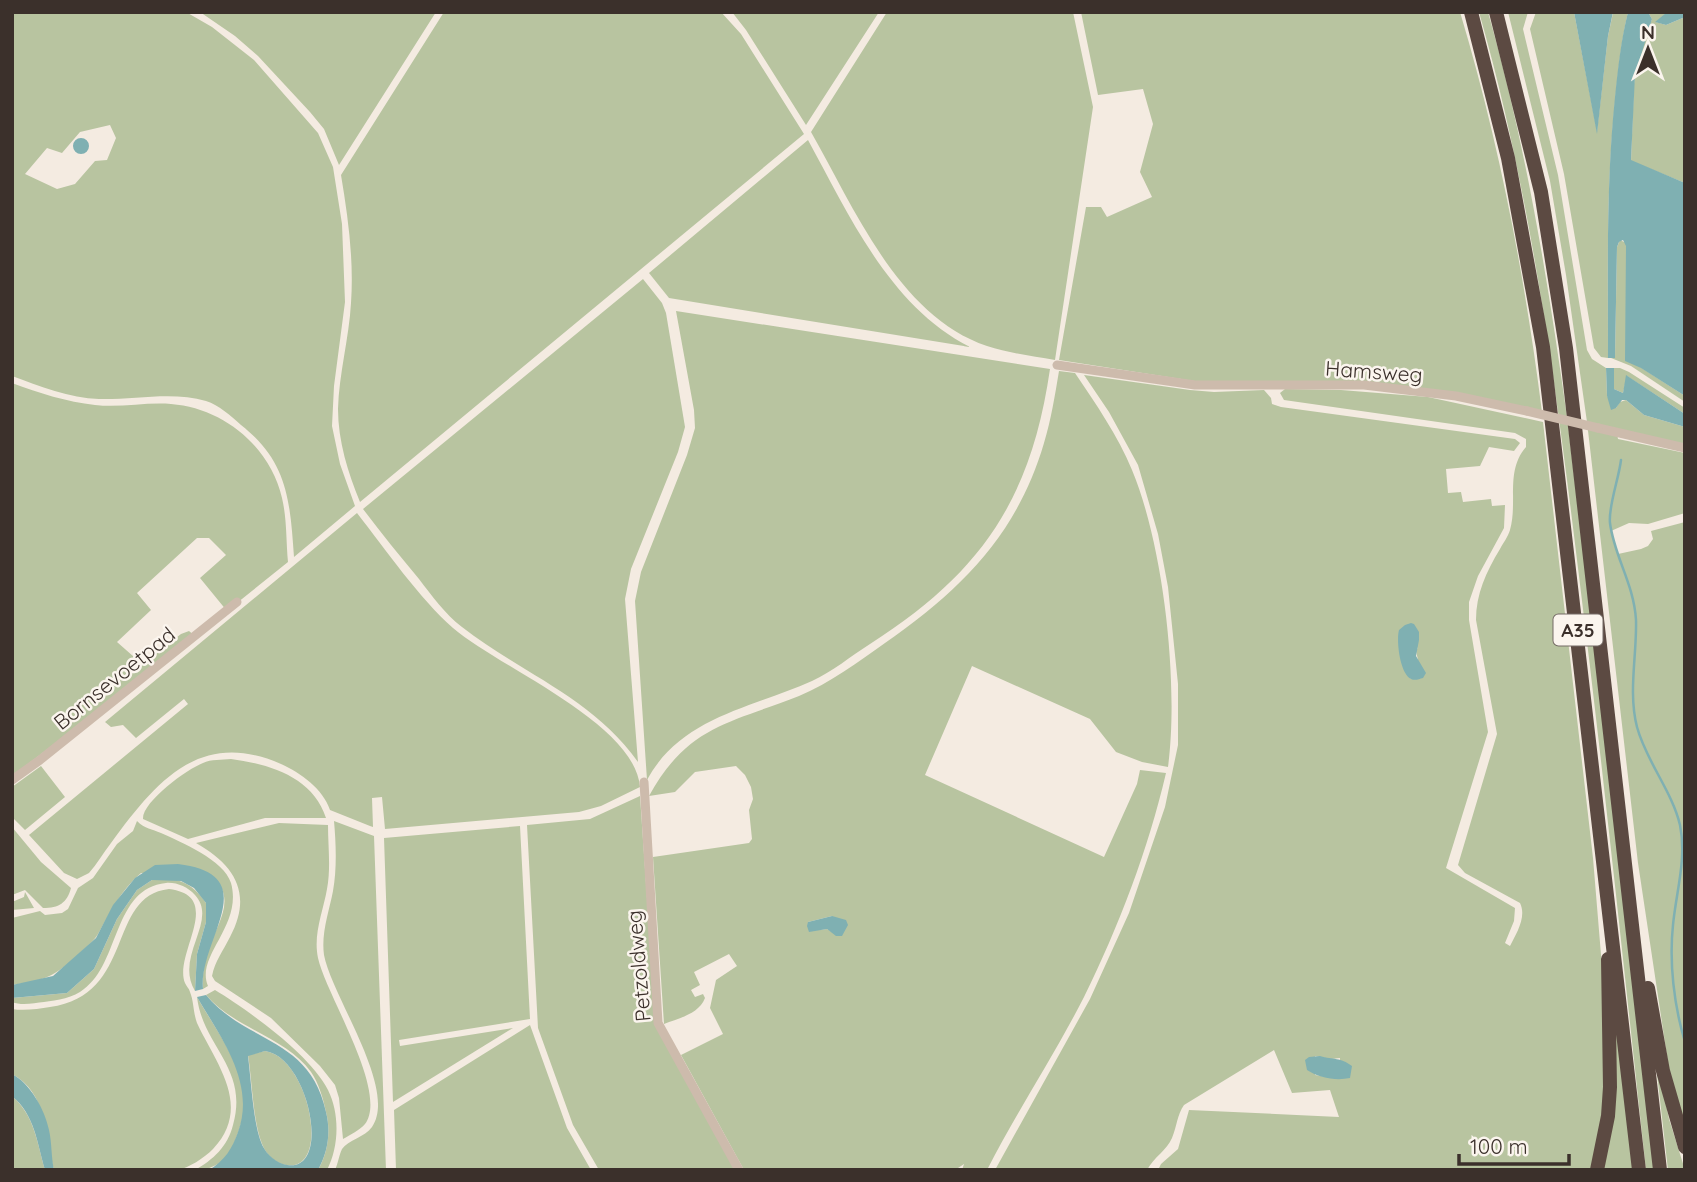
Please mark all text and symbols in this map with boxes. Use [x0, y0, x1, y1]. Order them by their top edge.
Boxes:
north arrow [1613, 14, 1683, 84]
text: N [1641, 20, 1655, 44]
street label: Hamsweg [1324, 355, 1424, 387]
road number: A35 [1554, 614, 1602, 646]
street label: Bornsevoetpad [48, 621, 180, 735]
street label: Petzoldweg [620, 909, 656, 1023]
scale bar [1459, 1122, 1569, 1166]
text: 100 m [1470, 1133, 1528, 1159]

